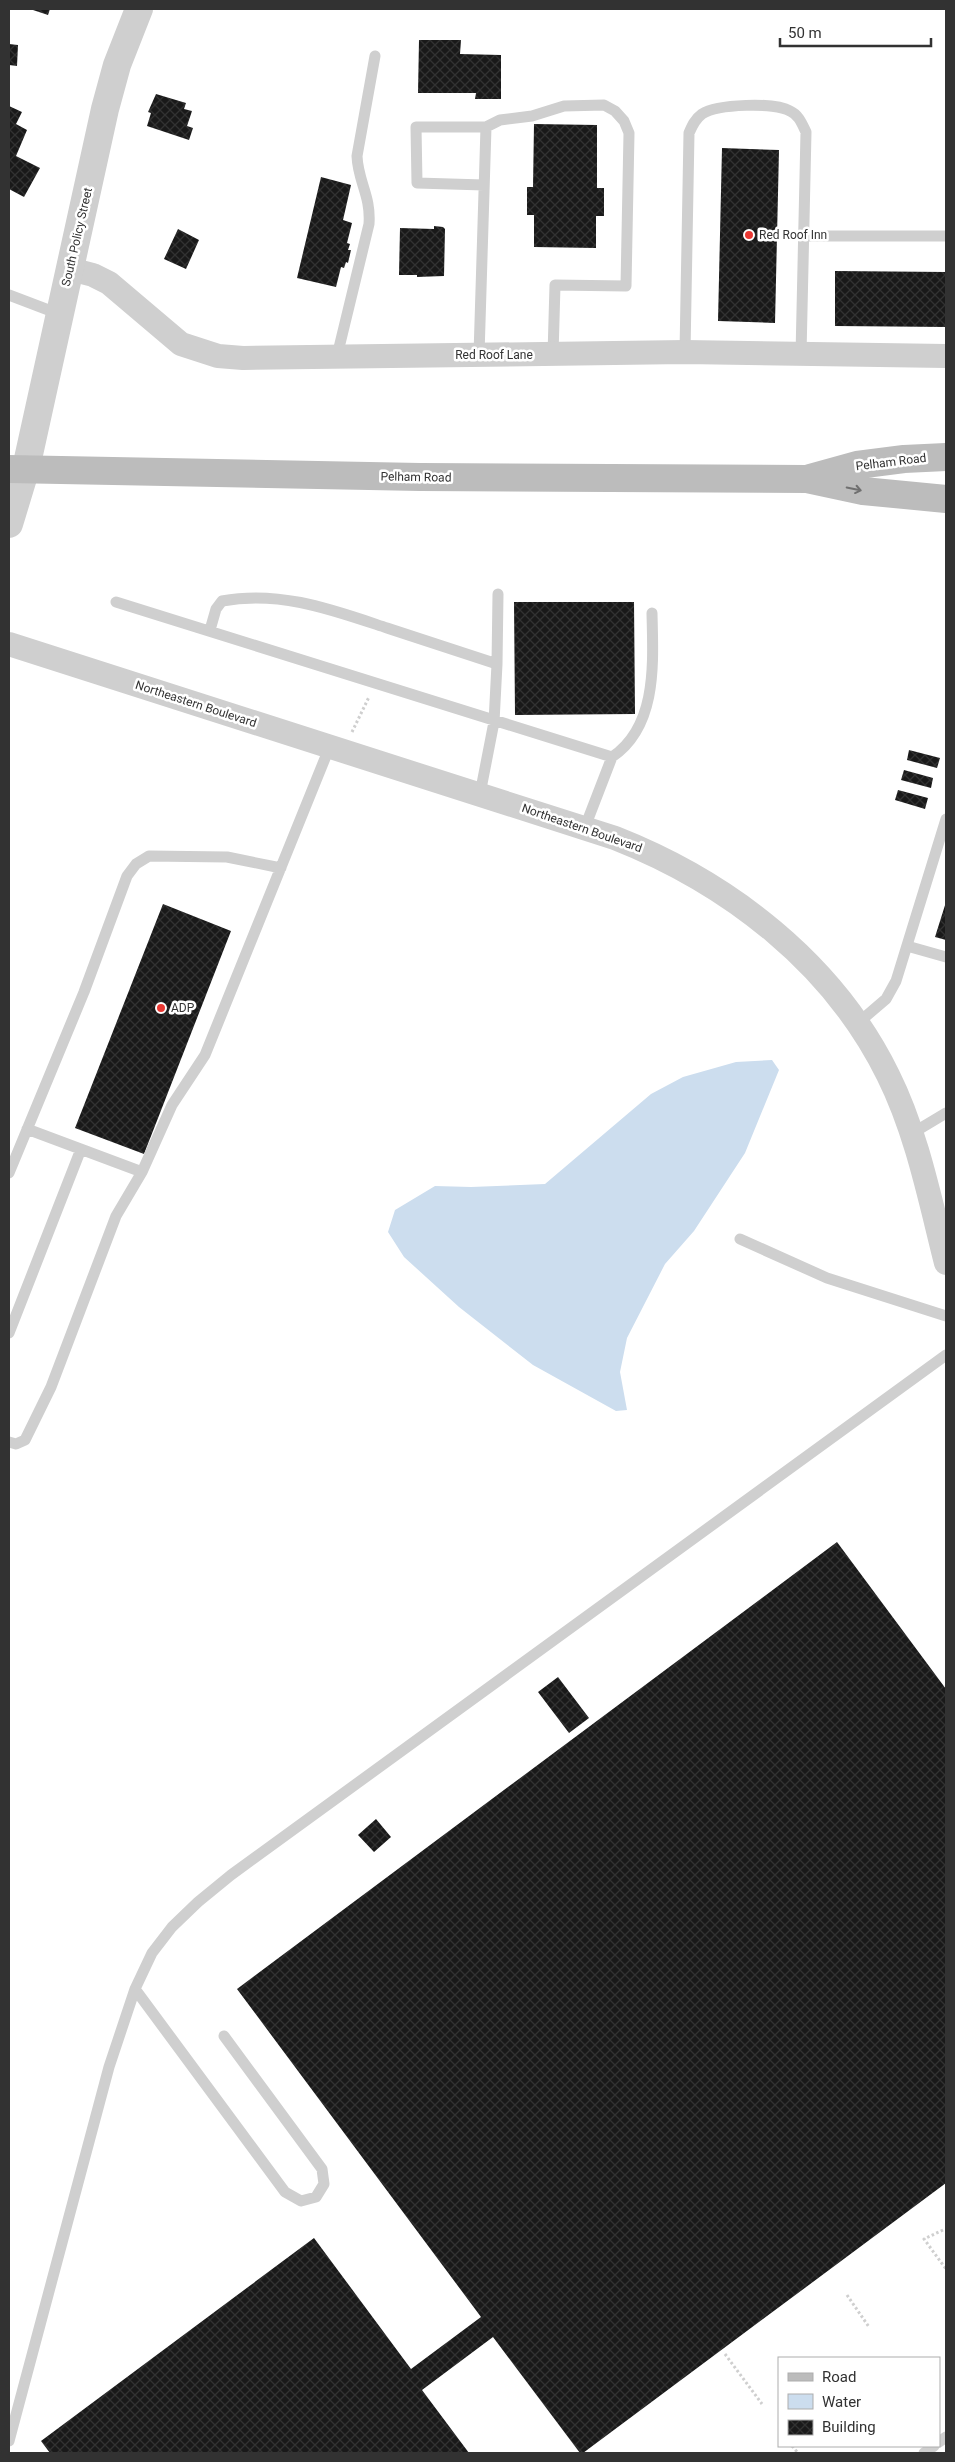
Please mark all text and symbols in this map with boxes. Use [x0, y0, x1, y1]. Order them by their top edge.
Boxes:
scale bar [780, 15, 931, 47]
text: 50 m [788, 24, 822, 42]
street label: South Policy Street [59, 186, 95, 288]
place label: Red Roof Inn [759, 228, 827, 242]
marker: Red Roof Inn [743, 229, 755, 241]
street label: Red Roof Lane [455, 348, 533, 362]
street label: Pelham Road [855, 451, 927, 473]
street label: Pelham Road [380, 469, 452, 485]
one-way arrow [846, 485, 862, 495]
street label: Northeastern Boulevard [134, 678, 258, 730]
street label: Northeastern Boulevard [520, 801, 644, 855]
place label: ADP [171, 1001, 195, 1015]
marker: ADP [155, 1002, 167, 1014]
legend [778, 2357, 940, 2447]
text: Road [822, 2368, 856, 2386]
text: Water [822, 2393, 861, 2411]
text: Building [822, 2418, 876, 2436]

